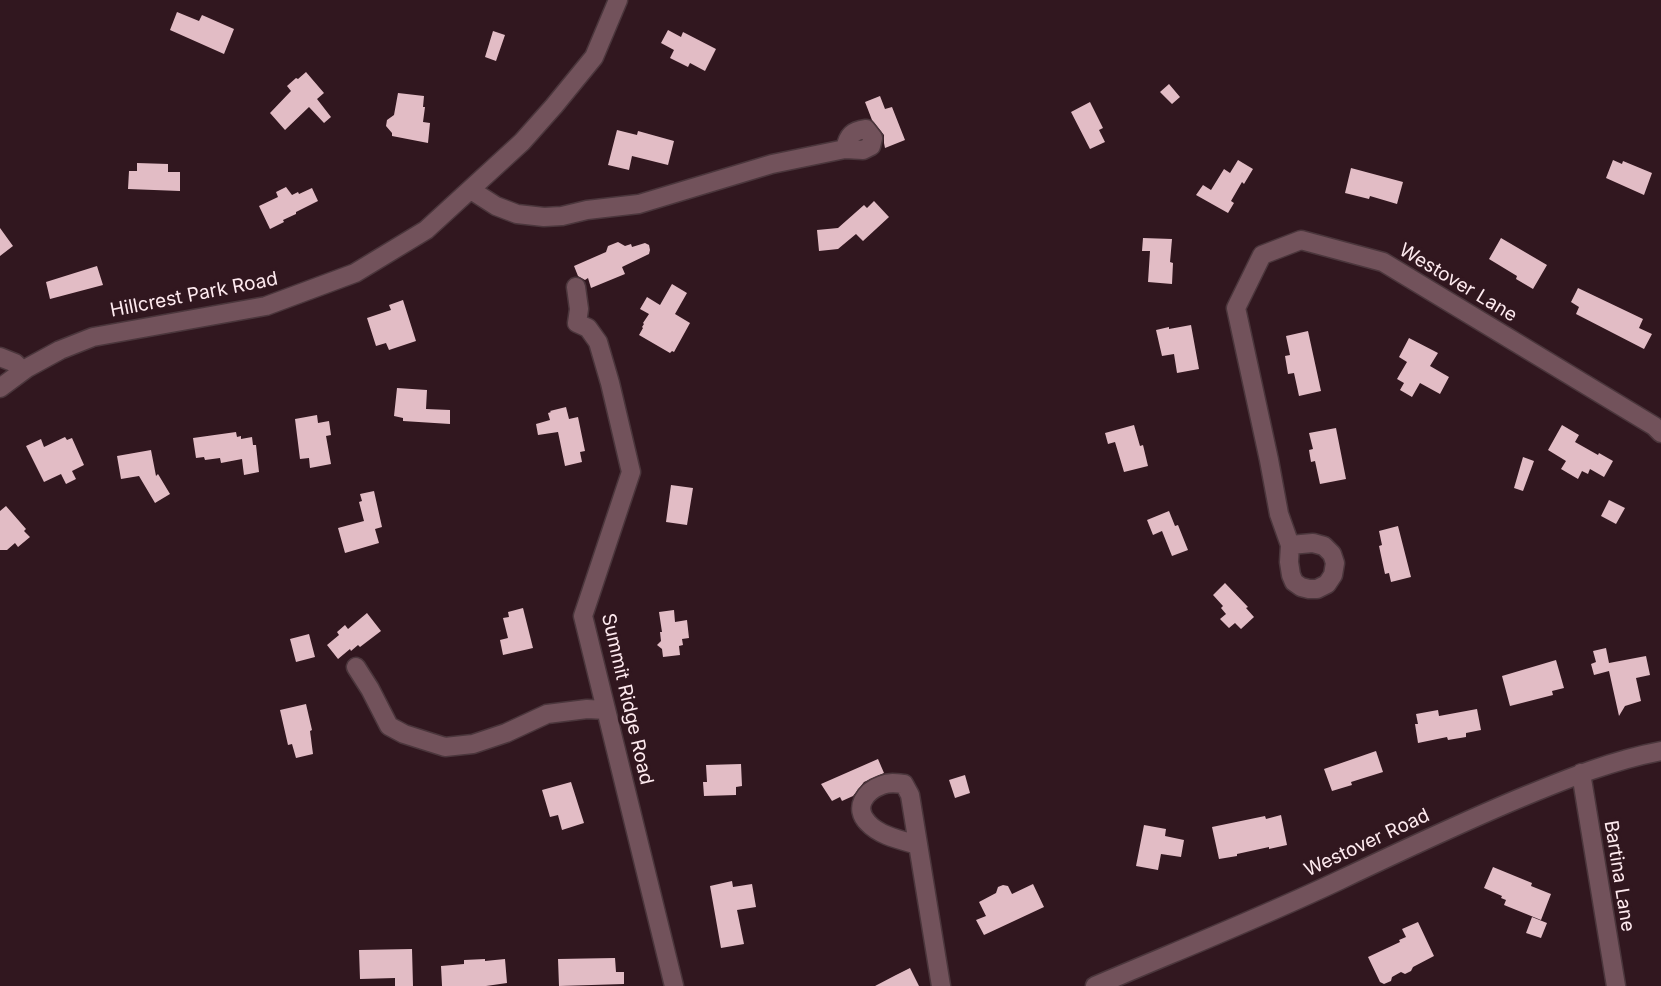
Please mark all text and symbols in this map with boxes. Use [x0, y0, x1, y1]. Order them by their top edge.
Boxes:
street label: Westover Lane [1395, 239, 1521, 327]
street label: Hillcrest Park Road [108, 268, 280, 322]
street label: Summit Ridge Road [596, 611, 658, 787]
street label: Westover Road [1301, 804, 1433, 882]
street label: Bartina Lane [1599, 819, 1639, 933]

